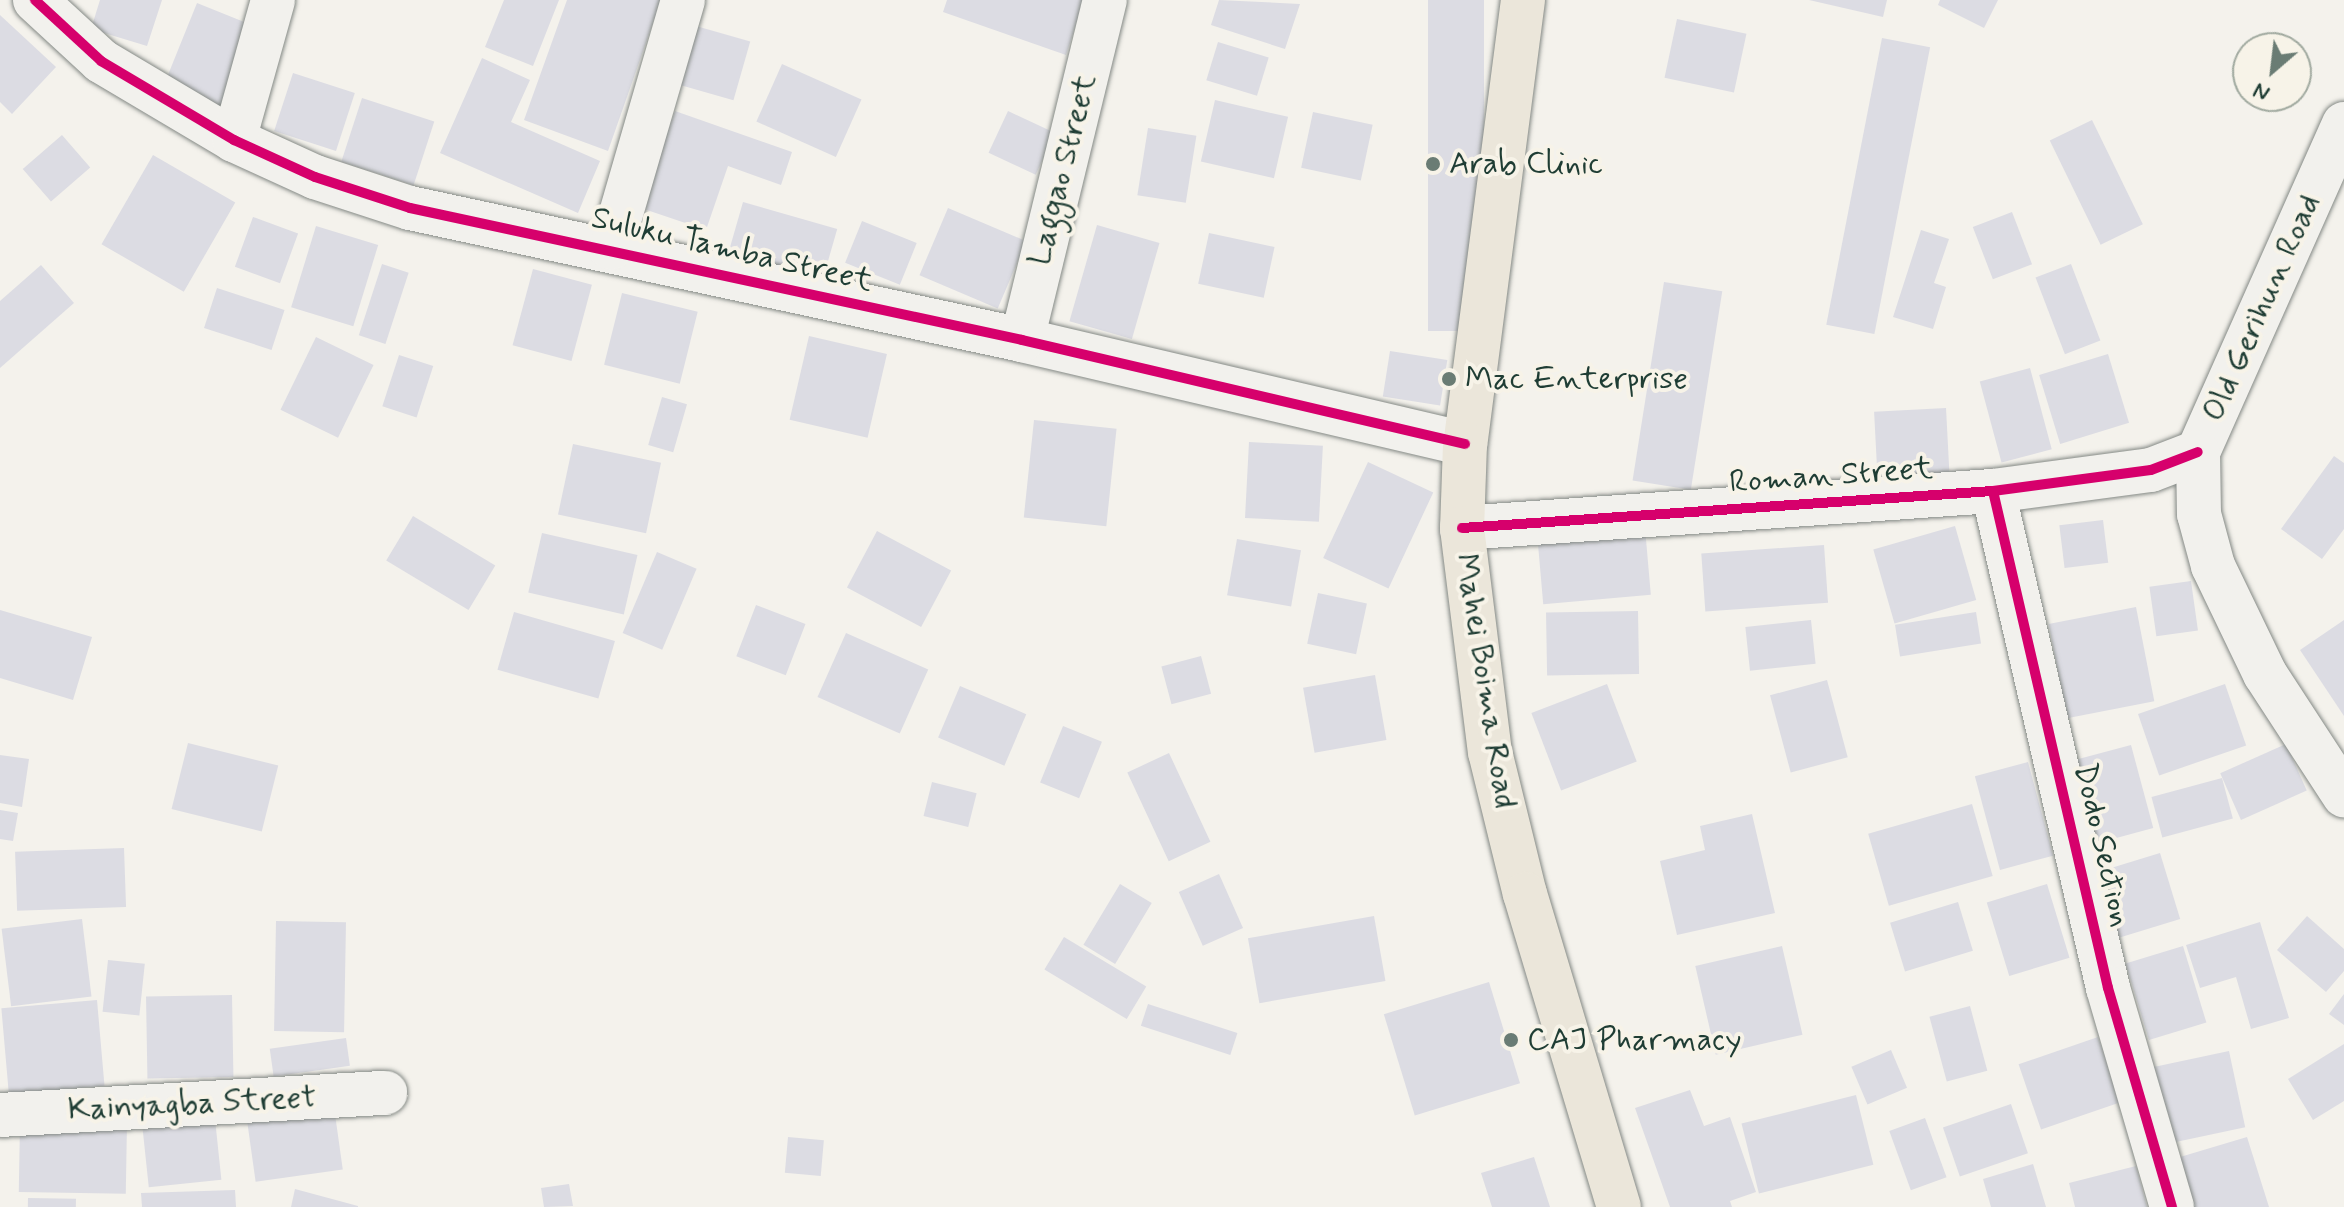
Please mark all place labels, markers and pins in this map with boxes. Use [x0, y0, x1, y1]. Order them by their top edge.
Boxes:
place label: Arab Clinic [1449, 145, 1605, 183]
marker: Arab Clinic [1424, 155, 1442, 173]
place label: Mac Enterprise [1465, 360, 1671, 398]
marker: Mac Enterprise [1440, 370, 1458, 388]
place label: CAJ Pharmacy [1527, 1021, 1732, 1059]
marker: CAJ Pharmacy [1502, 1031, 1520, 1049]

